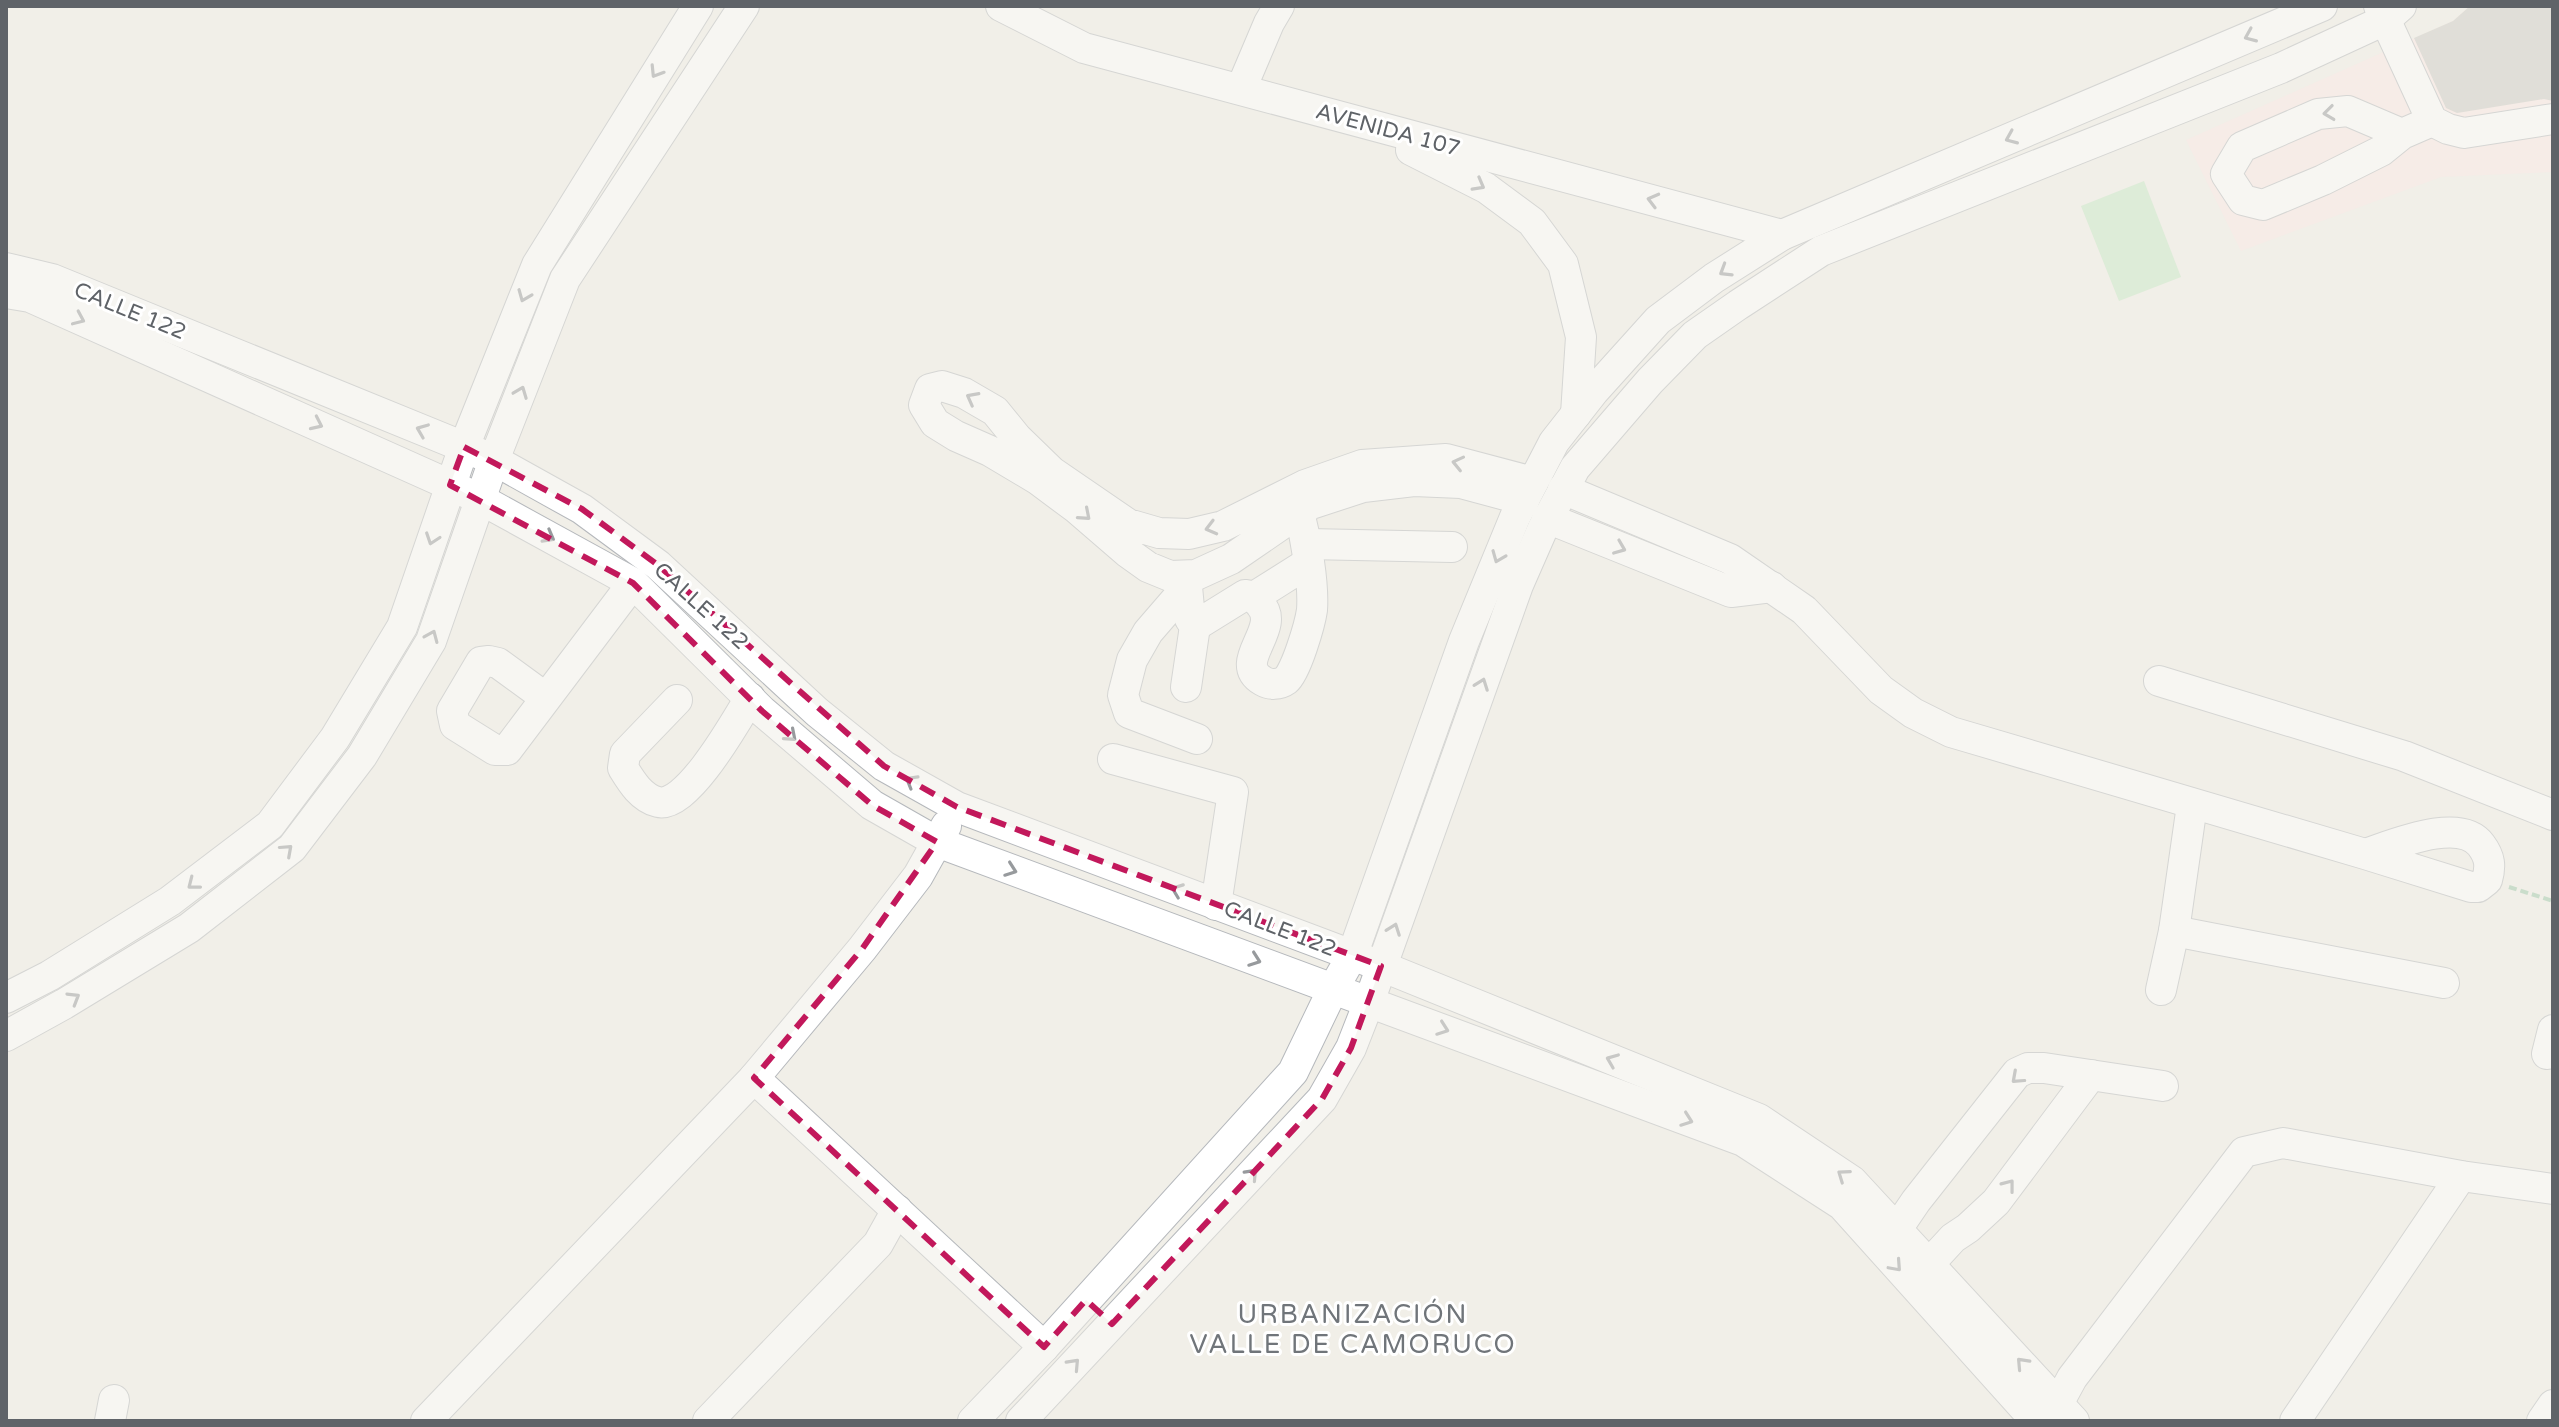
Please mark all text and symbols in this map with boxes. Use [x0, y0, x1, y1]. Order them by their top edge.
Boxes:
one-way arrow [2244, 27, 2259, 43]
one-way arrow [651, 63, 666, 78]
street label: AVENIDA 107 [1313, 98, 1463, 162]
one-way arrow [2323, 105, 2336, 122]
one-way arrow [2005, 128, 2019, 144]
one-way arrow [1470, 175, 1484, 191]
one-way arrow [1646, 193, 1660, 210]
one-way arrow [1719, 261, 1734, 276]
street label: CALLE 122 [70, 277, 190, 345]
one-way arrow [518, 288, 534, 302]
one-way arrow [71, 310, 85, 326]
one-way arrow [511, 386, 528, 400]
one-way arrow [966, 392, 981, 408]
one-way arrow [309, 414, 323, 430]
one-way arrow [416, 423, 430, 439]
one-way arrow [1451, 455, 1465, 472]
one-way arrow [1075, 505, 1090, 520]
one-way arrow [1205, 519, 1219, 536]
one-way arrow [540, 527, 555, 543]
one-way arrow [426, 531, 442, 545]
one-way arrow [1612, 538, 1626, 554]
one-way arrow [1491, 550, 1508, 564]
street label: CALLE 122 [648, 557, 754, 655]
one-way arrow [422, 629, 438, 644]
one-way arrow [1473, 678, 1489, 692]
one-way arrow [782, 726, 797, 740]
one-way arrow [905, 775, 920, 791]
one-way arrow [278, 846, 293, 860]
one-way arrow [1003, 860, 1017, 877]
one-way arrow [188, 874, 202, 888]
one-way arrow [1171, 883, 1185, 900]
street label: CALLE 122 [1220, 896, 1340, 962]
one-way arrow [1385, 923, 1401, 937]
one-way arrow [1247, 950, 1261, 967]
one-way arrow [65, 992, 80, 1008]
one-way arrow [1435, 1020, 1449, 1036]
one-way arrow [1605, 1053, 1620, 1069]
one-way arrow [2012, 1068, 2026, 1083]
one-way arrow [1679, 1110, 1693, 1126]
one-way arrow [1243, 1169, 1257, 1183]
one-way arrow [1837, 1170, 1852, 1185]
one-way arrow [2000, 1179, 2014, 1194]
one-way arrow [1887, 1257, 1902, 1271]
district label: URBANIZACIÓN VALLE DE CAMORUCO [1189, 1298, 1517, 1360]
one-way arrow [2017, 1358, 2032, 1372]
one-way arrow [1065, 1359, 1080, 1373]

